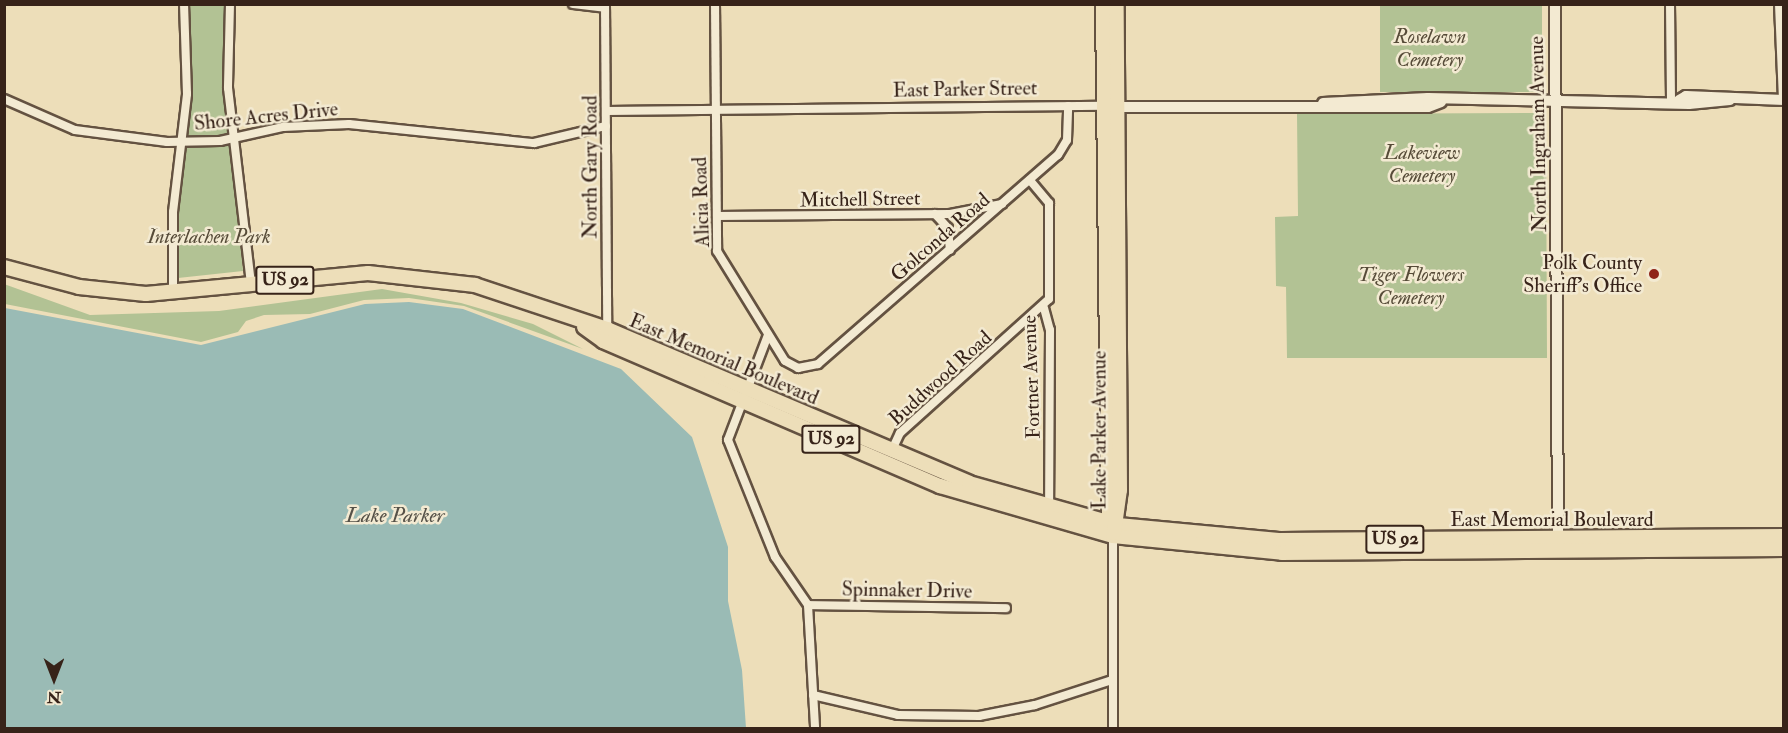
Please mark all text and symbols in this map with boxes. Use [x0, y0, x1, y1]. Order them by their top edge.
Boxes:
park label: Roselawn Cemetery [1394, 24, 1466, 71]
street label: North Ingraham Avenue [1524, 36, 1552, 232]
street label: East Parker Street [893, 76, 1037, 102]
street label: North Gary Road [578, 96, 602, 238]
street label: Shore Acres Drive [193, 97, 339, 135]
park label: Lakeview Cemetery [1384, 141, 1460, 188]
street label: Alicia Road [687, 156, 715, 248]
street label: Mitchell Street [800, 186, 920, 212]
street label: Golconda Road [886, 187, 994, 287]
park label: Interlachen Park [147, 224, 271, 248]
place label: Polk County Sheriff's Office [1523, 250, 1642, 297]
park label: Tiger Flowers Cemetery [1358, 263, 1464, 310]
road number: US 92 [255, 265, 315, 295]
marker: Polk County Sheriff's Office [1647, 267, 1661, 281]
street label: East Memorial Boulevard [626, 308, 822, 410]
street label: Fortner Avenue [1017, 315, 1045, 439]
street label: Buddwood Road [884, 325, 996, 431]
street label: Lake Parker Avenue [1087, 351, 1111, 509]
road number: US 92 [801, 424, 861, 454]
water label: Lake Parker [346, 503, 444, 529]
street label: East Memorial Boulevard [1450, 507, 1654, 531]
road number: US 92 [1365, 524, 1425, 554]
street label: Spinnaker Drive [842, 577, 972, 603]
north arrow [24, 649, 84, 709]
text: N [47, 687, 61, 707]

